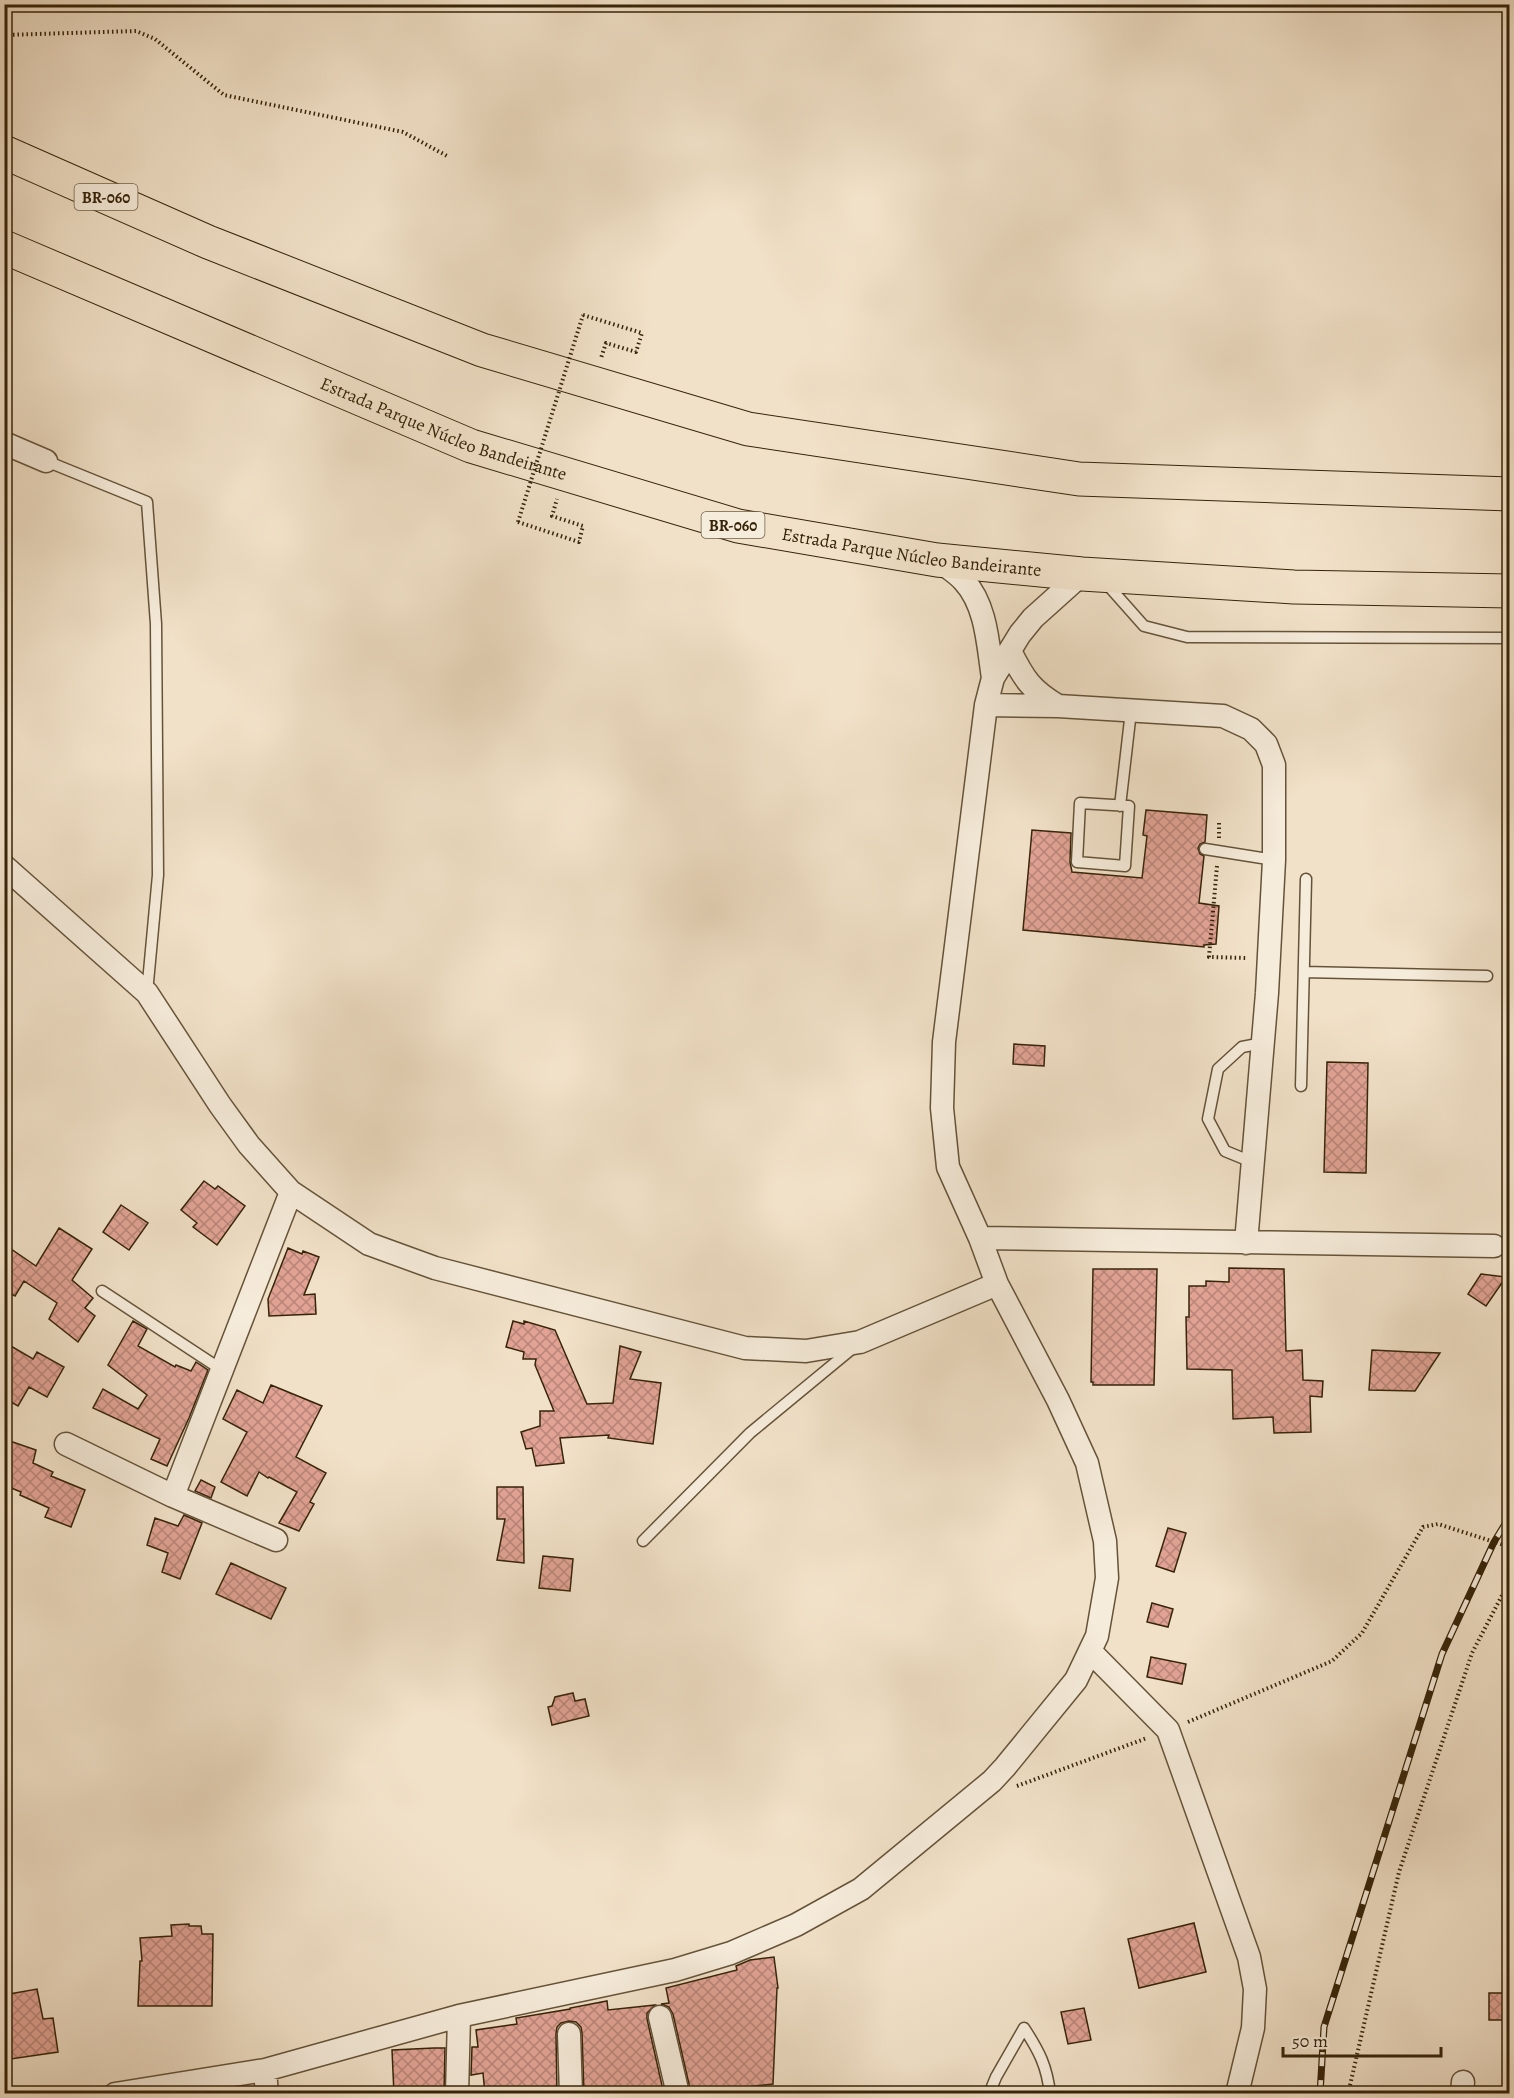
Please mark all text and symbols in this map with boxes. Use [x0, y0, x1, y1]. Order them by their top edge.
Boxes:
road number: BR-060 [74, 184, 138, 210]
street label: Estrada Parque Núcleo Bandeirante [317, 371, 570, 486]
road number: BR-060 [702, 512, 764, 538]
street label: Estrada Parque Núcleo Bandeirante [780, 522, 1043, 582]
scale bar [1283, 2020, 1440, 2058]
text: 50 m [1292, 2029, 1328, 2053]

